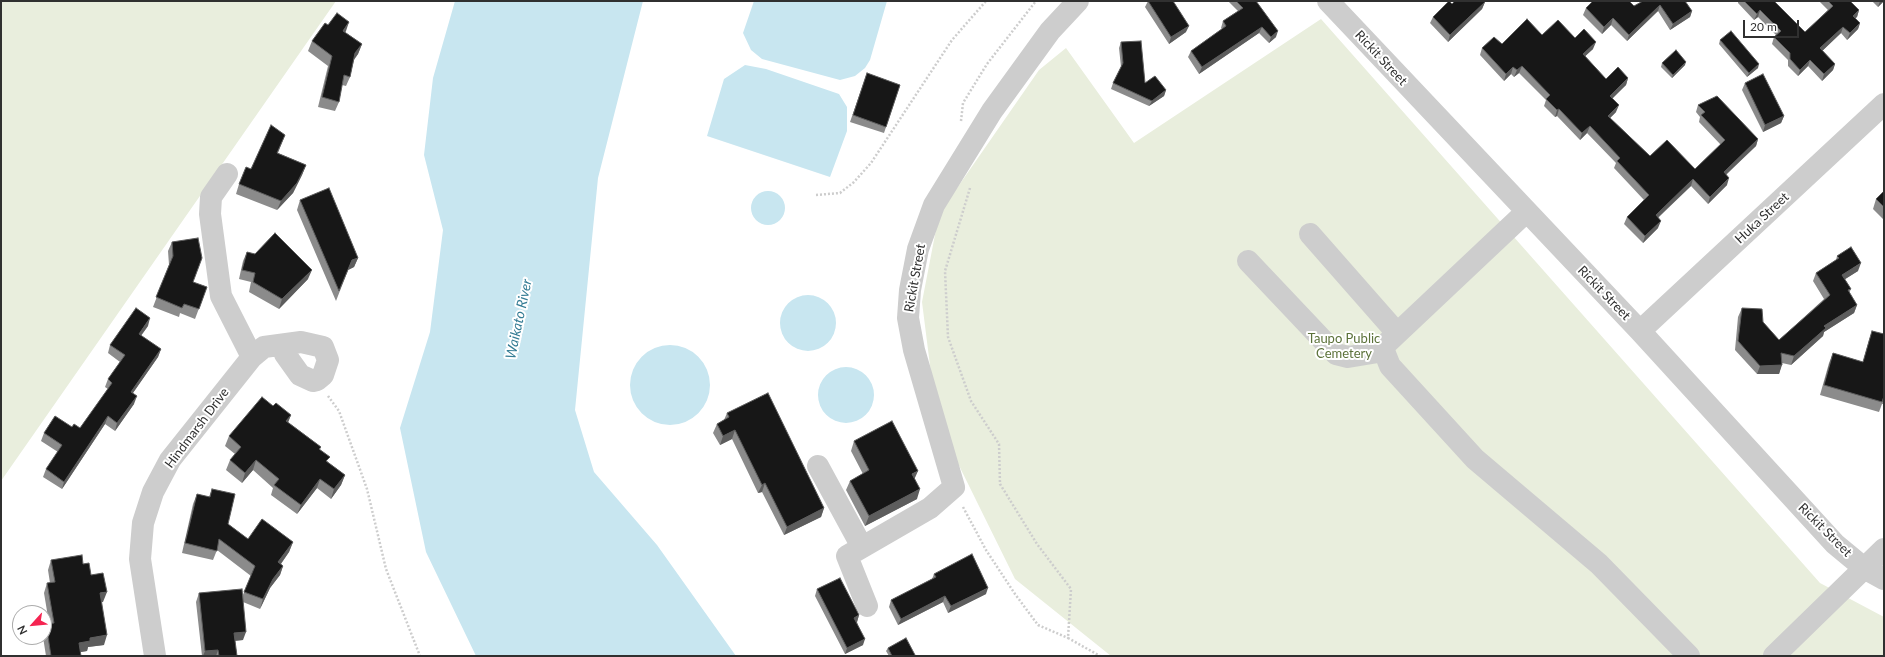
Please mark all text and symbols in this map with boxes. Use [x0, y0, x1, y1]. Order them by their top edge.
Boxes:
scale bar [1745, 12, 1801, 38]
text: 20 m [1750, 19, 1777, 34]
street label: Rickit Street [1352, 27, 1410, 89]
street label: Huka Street [1732, 189, 1792, 247]
street label: Rickit Street [901, 243, 929, 313]
street label: Rickit Street [1574, 263, 1634, 323]
water label: Waikato River [502, 278, 536, 360]
park label: Taupo Public Cemetery [1308, 331, 1380, 362]
street label: Hindmarsh Drive [162, 385, 232, 471]
street label: Rickit Street [1795, 500, 1855, 560]
north arrow [12, 605, 52, 645]
text: N [14, 623, 29, 637]

